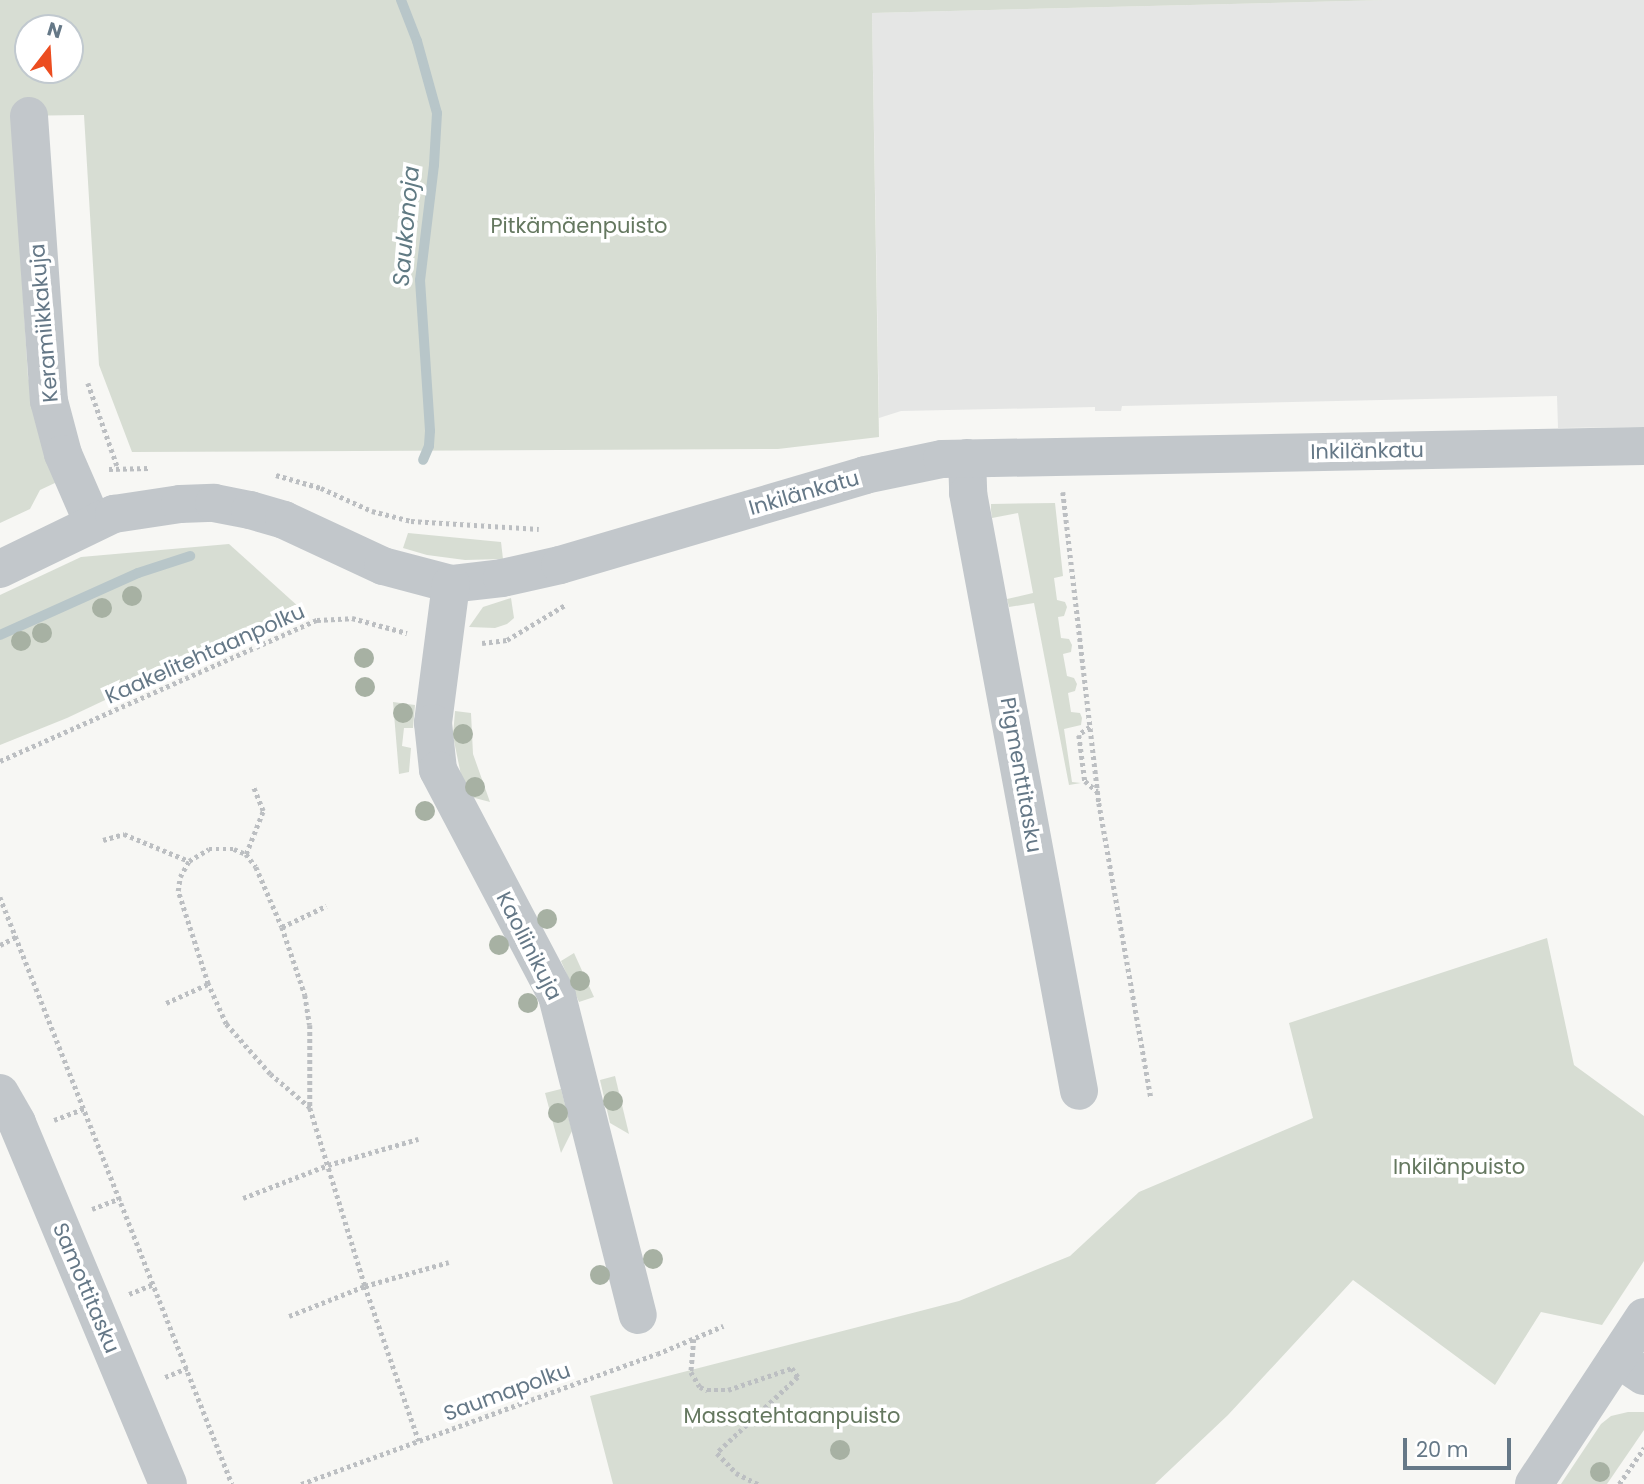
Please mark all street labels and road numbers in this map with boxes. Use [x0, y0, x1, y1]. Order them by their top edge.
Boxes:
street label: Keramiikkakuja [25, 243, 63, 403]
street label: Inkilänkatu [1310, 437, 1424, 465]
street label: Inkilänkatu [746, 465, 862, 521]
street label: Kaakelitehtaanpolku [101, 599, 309, 709]
street label: Pigmenttitasku [995, 695, 1047, 855]
street label: Kaoliinikuja [491, 888, 567, 1004]
street label: Samottitasku [47, 1219, 125, 1357]
street label: Saumapolku [440, 1357, 574, 1427]

